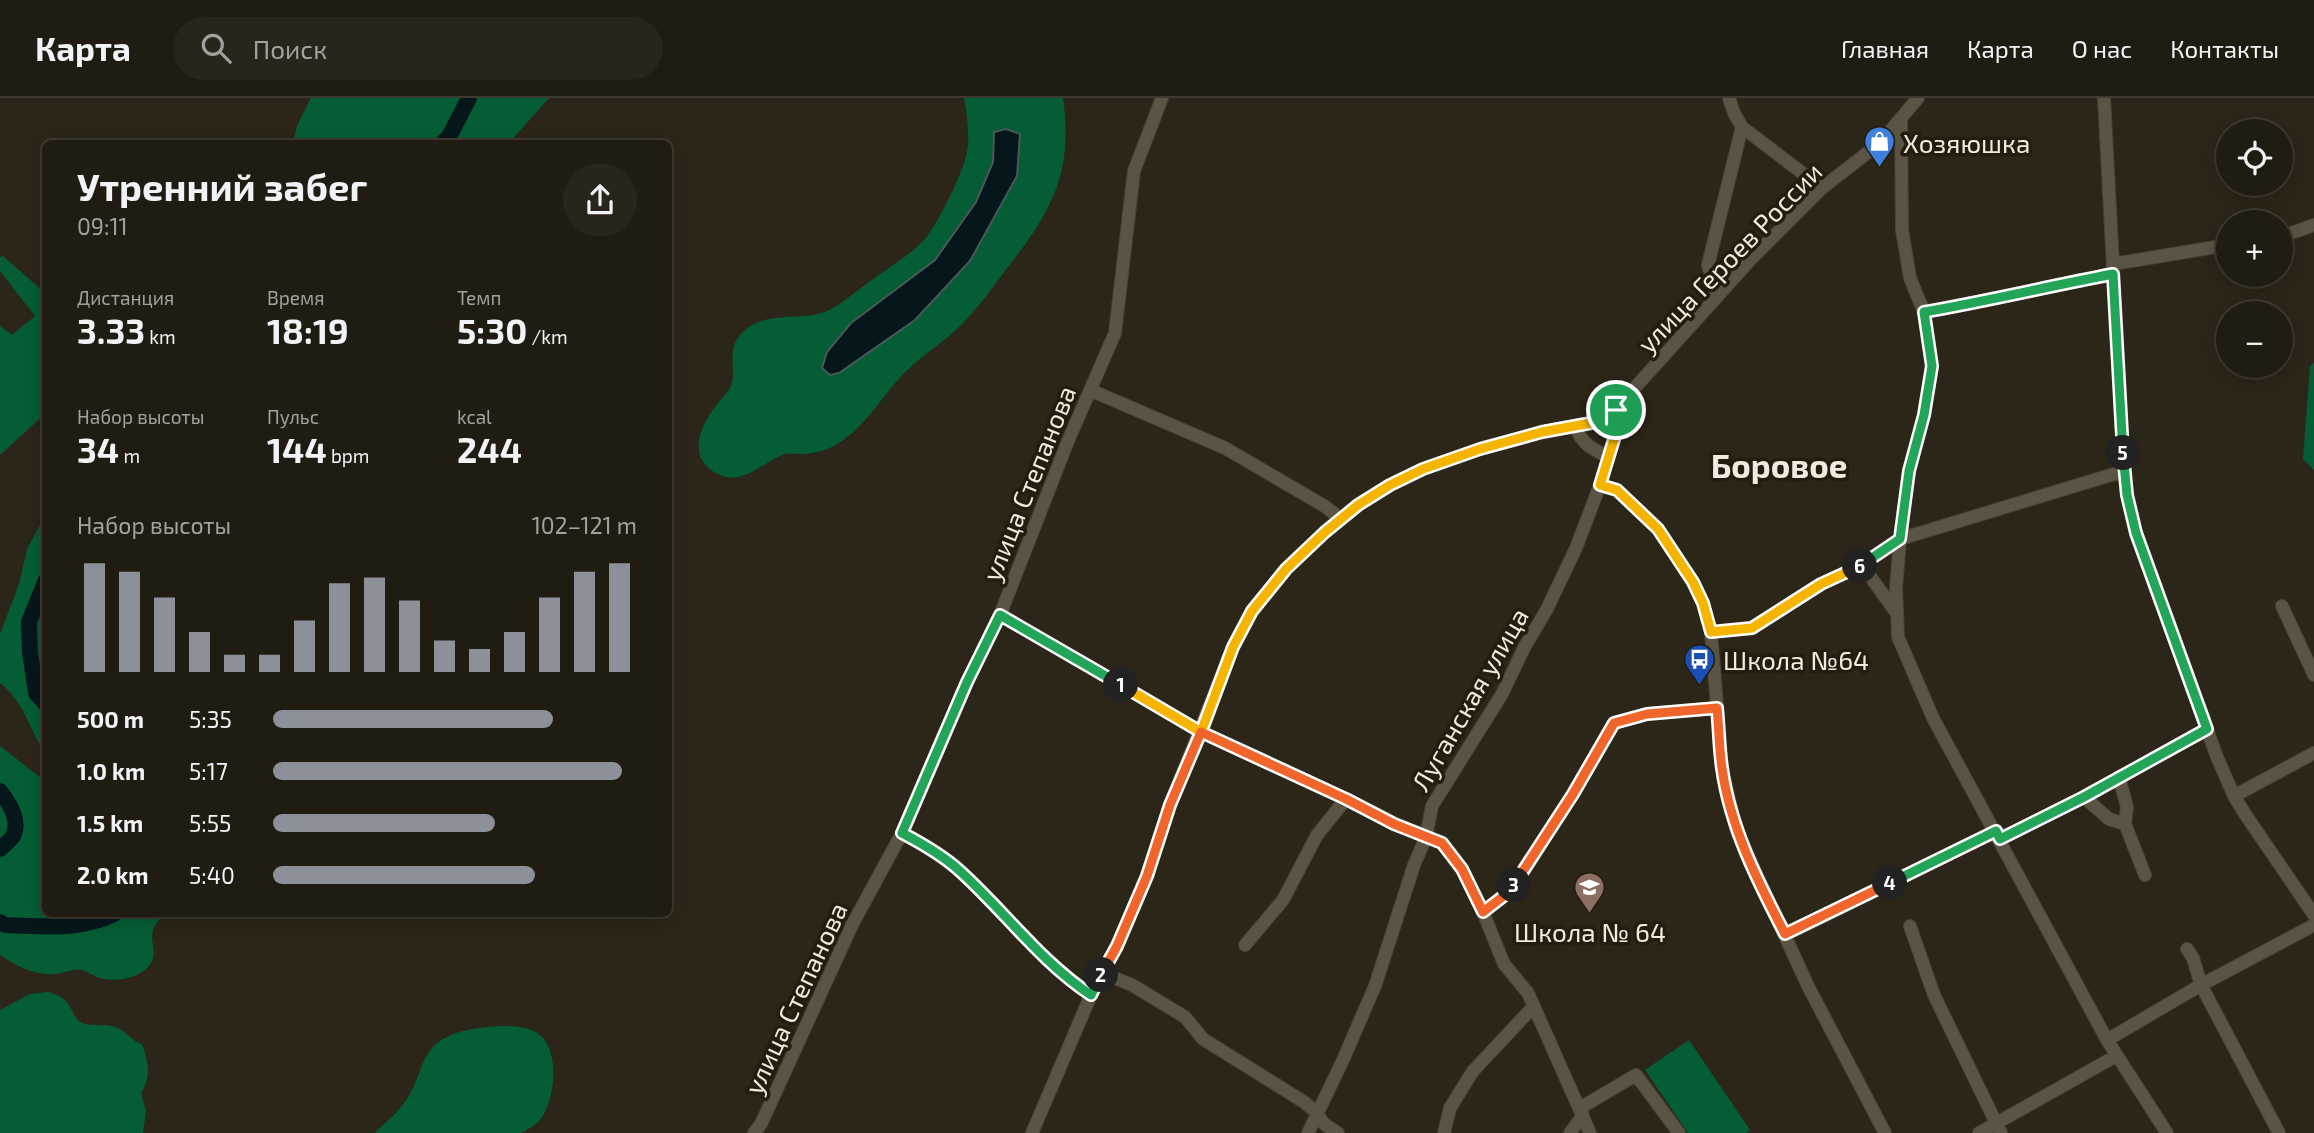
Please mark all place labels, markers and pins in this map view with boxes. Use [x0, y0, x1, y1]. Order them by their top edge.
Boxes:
shop icon: Хозяюшка [1863, 125, 1897, 169]
place label: Хозяюшка [1903, 127, 2030, 158]
pin [1586, 380, 1646, 440]
pin: 5 [2106, 436, 2140, 470]
pin: 6 [1842, 548, 1878, 584]
bus stop icon: Школа №64 [1683, 642, 1717, 686]
place label: Школа №64 [1723, 644, 1869, 675]
pin: 1 [1104, 668, 1138, 702]
pin: 4 [1872, 866, 1908, 900]
pin: 3 [1496, 868, 1532, 902]
school or university icon: Школа № 64 [1573, 871, 1607, 915]
place label: Школа № 64 [1514, 916, 1666, 947]
pin: 2 [1084, 958, 1118, 992]

